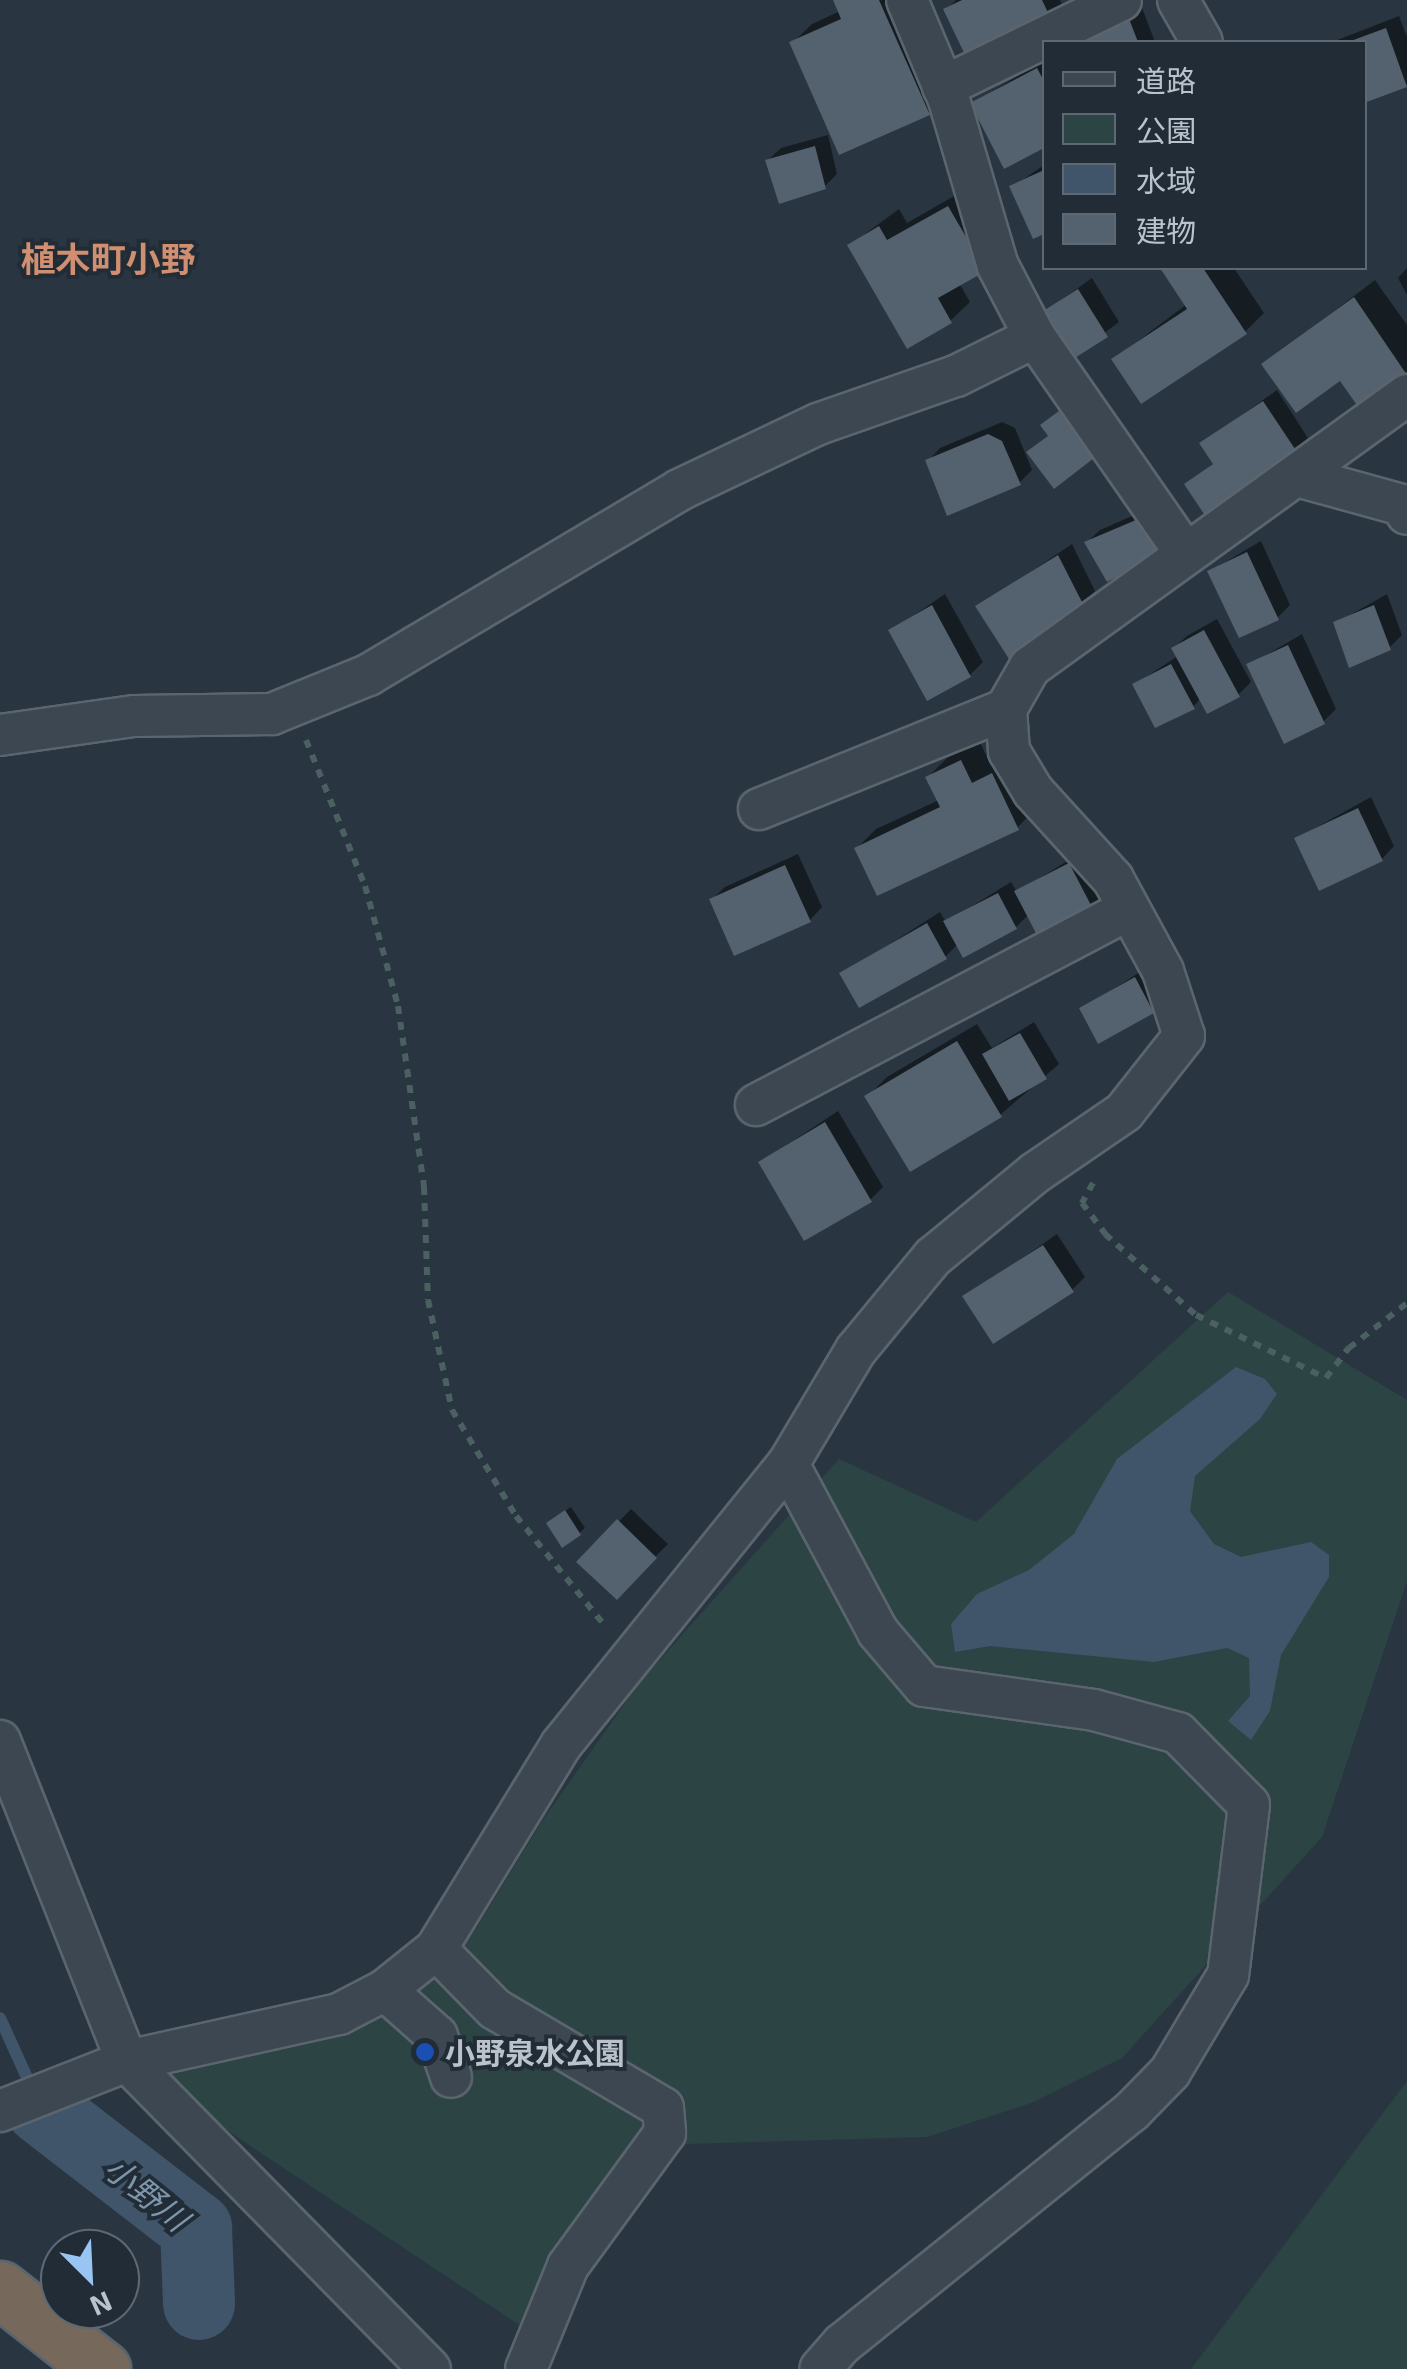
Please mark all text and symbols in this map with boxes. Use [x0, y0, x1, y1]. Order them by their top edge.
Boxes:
legend [1042, 40, 1367, 270]
text: 道路 [1136, 62, 1196, 98]
text: 公園 [1136, 112, 1196, 148]
text: 水域 [1136, 162, 1196, 198]
text: 建物 [1136, 212, 1196, 248]
district label: 植木町小野 [21, 237, 195, 279]
place label: 小野泉水公園 [445, 2034, 625, 2070]
marker: 小野泉水公園 [414, 2041, 436, 2063]
water label: 小野川 [98, 2148, 196, 2238]
north arrow [40, 2229, 140, 2329]
text: N [85, 2285, 118, 2324]

